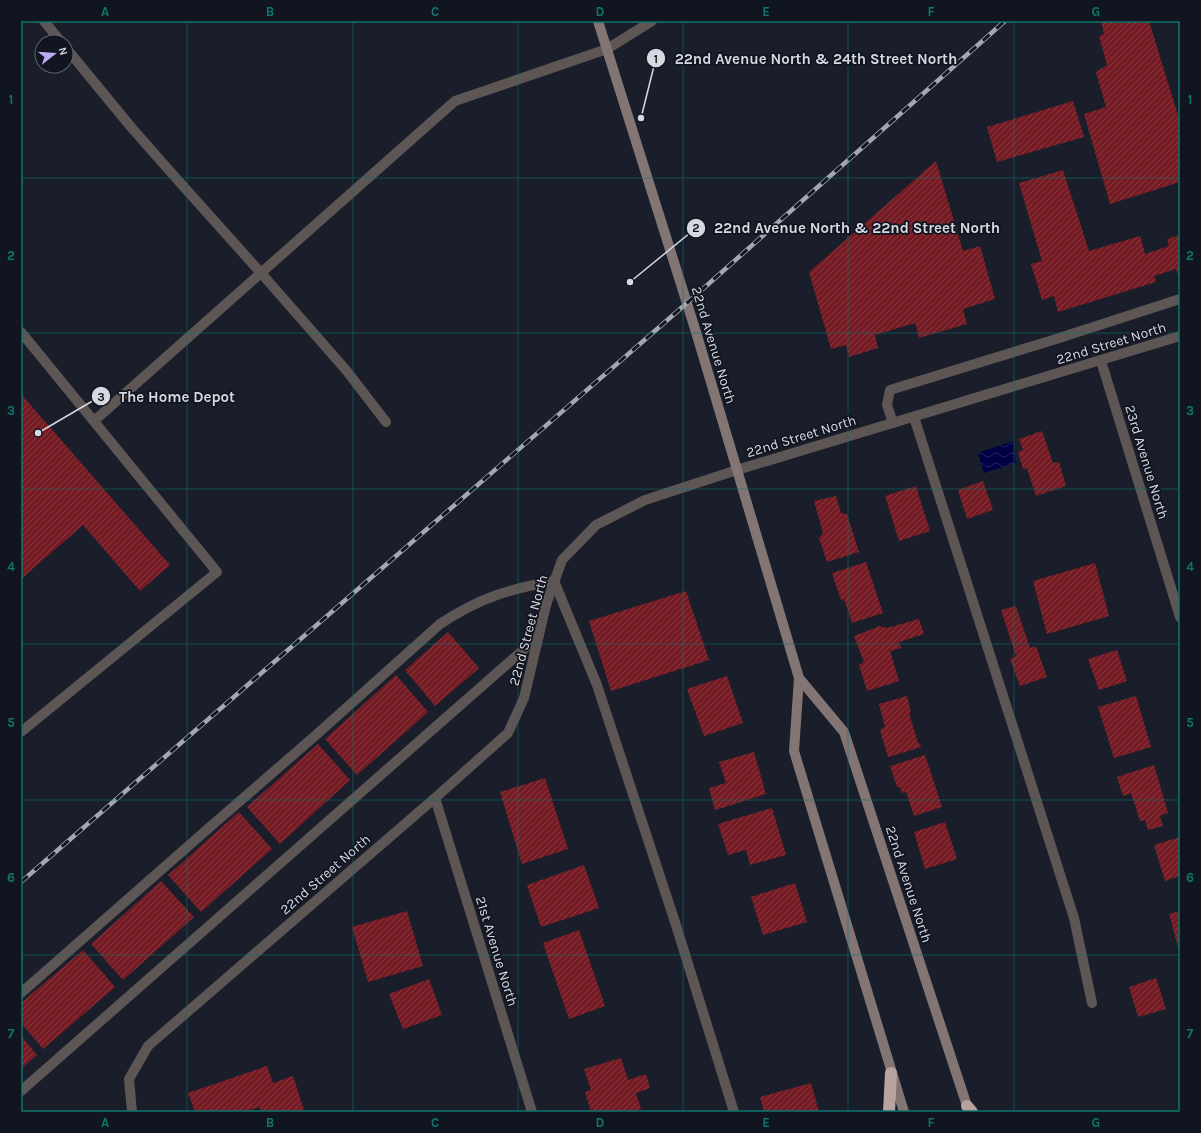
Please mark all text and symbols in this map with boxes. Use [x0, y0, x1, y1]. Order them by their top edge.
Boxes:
text: A [101, 4, 109, 19]
text: B [266, 4, 274, 19]
text: C [431, 4, 439, 19]
text: D [596, 4, 605, 19]
text: E [762, 4, 770, 19]
text: F [927, 4, 935, 19]
text: G [1092, 4, 1100, 19]
north arrow [34, 34, 74, 74]
callout: 22nd Avenue North & 24th Street North [646, 45, 965, 72]
text: N [56, 46, 70, 57]
text: 22nd Avenue North & 24th Street North [675, 50, 957, 68]
text: 1 [654, 52, 658, 66]
text: 1 [9, 92, 13, 107]
text: 1 [1188, 92, 1192, 107]
callout: 22nd Avenue North & 22nd Street North [686, 214, 1008, 241]
text: 22nd Avenue North & 22nd Street North [714, 219, 1000, 237]
text: 2 [692, 221, 700, 235]
text: 2 [7, 248, 15, 263]
text: 2 [1186, 248, 1194, 263]
street label: 22nd Avenue North [688, 284, 739, 406]
street label: 22nd Street North [1054, 319, 1168, 368]
callout: The Home Depot [91, 383, 243, 410]
text: The Home Depot [119, 388, 235, 406]
text: 3 [97, 390, 105, 404]
text: 3 [7, 403, 15, 418]
street label: 23rd Avenue North [1121, 403, 1172, 521]
text: 3 [1186, 403, 1194, 418]
street label: 22nd Street North [744, 412, 858, 461]
text: 4 [7, 559, 15, 574]
text: 4 [1186, 559, 1194, 574]
street label: 22nd Street North [506, 573, 551, 687]
text: 5 [7, 715, 15, 730]
text: 5 [1186, 715, 1194, 730]
street label: 22nd Avenue North [882, 824, 935, 945]
street label: 22nd Street North [277, 831, 374, 918]
text: 6 [7, 870, 15, 885]
text: 6 [1186, 870, 1194, 885]
street label: 21st Avenue North [472, 894, 521, 1008]
text: 7 [8, 1026, 15, 1041]
text: 7 [1187, 1026, 1194, 1041]
text: A [101, 1115, 109, 1130]
text: B [266, 1115, 274, 1130]
text: C [431, 1115, 439, 1130]
text: D [596, 1115, 605, 1130]
text: E [762, 1115, 770, 1130]
text: F [927, 1115, 935, 1130]
text: G [1092, 1115, 1100, 1130]

